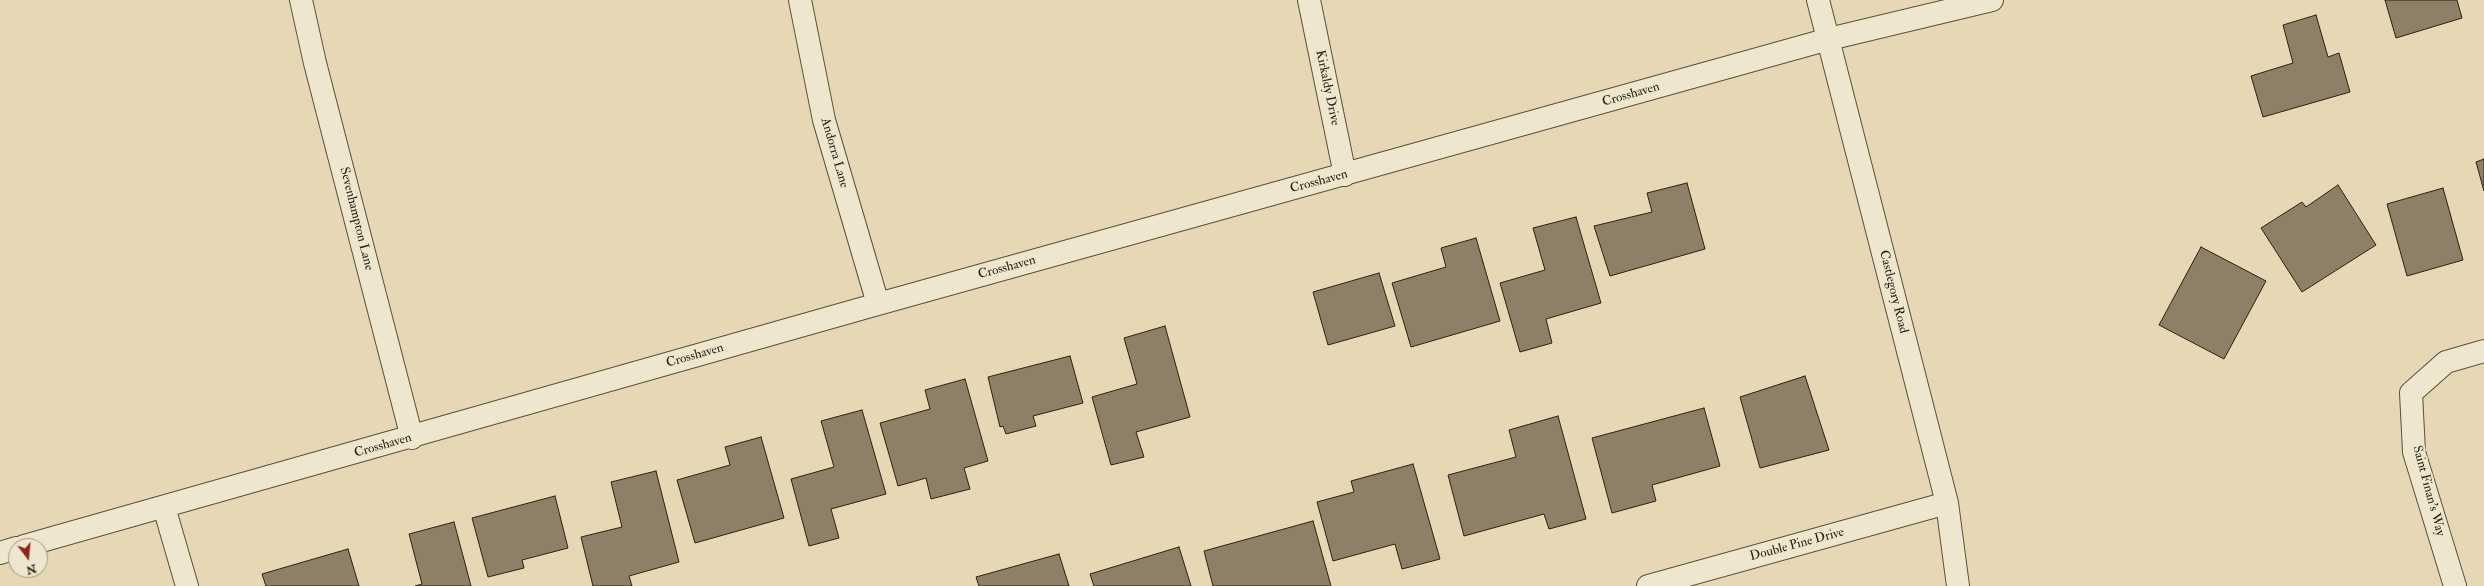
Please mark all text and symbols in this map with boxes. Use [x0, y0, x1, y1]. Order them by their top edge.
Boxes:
street label: Kirkaldy Drive [1311, 49, 1343, 127]
street label: Crosshaven [1601, 79, 1661, 111]
street label: Andorra Lane [817, 116, 851, 190]
street label: Sevenhampton Lane [336, 166, 376, 272]
street label: Crosshaven [1289, 167, 1349, 197]
street label: Castlegory Road [1875, 249, 1911, 335]
street label: Crosshaven [977, 253, 1037, 283]
street label: Crosshaven [665, 340, 725, 372]
street label: Crosshaven [353, 430, 413, 462]
street label: Saint Finan's Way [2408, 444, 2448, 538]
street label: Double Pine Drive [1748, 525, 1846, 565]
north arrow [8, 538, 48, 578]
text: N [25, 561, 38, 577]

